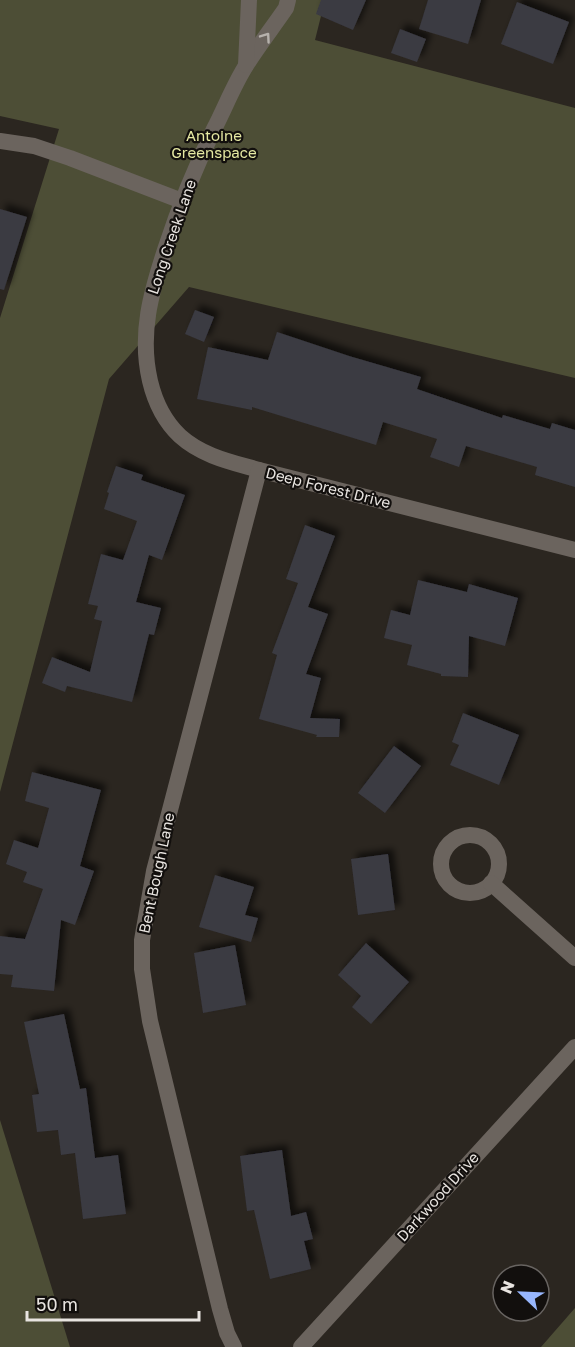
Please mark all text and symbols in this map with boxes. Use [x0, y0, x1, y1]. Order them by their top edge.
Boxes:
one-way arrow [259, 33, 270, 44]
park label: Antoine Greenspace [171, 126, 257, 161]
street label: Long Creek Lane [143, 177, 199, 296]
street label: Deep Forest Drive [264, 463, 393, 511]
street label: Bent Bough Lane [134, 810, 178, 935]
street label: Darkwood Drive [393, 1148, 482, 1245]
north arrow [491, 1263, 551, 1323]
text: N [496, 1278, 519, 1297]
scale bar [27, 1284, 200, 1322]
text: 50 m [36, 1293, 78, 1315]

